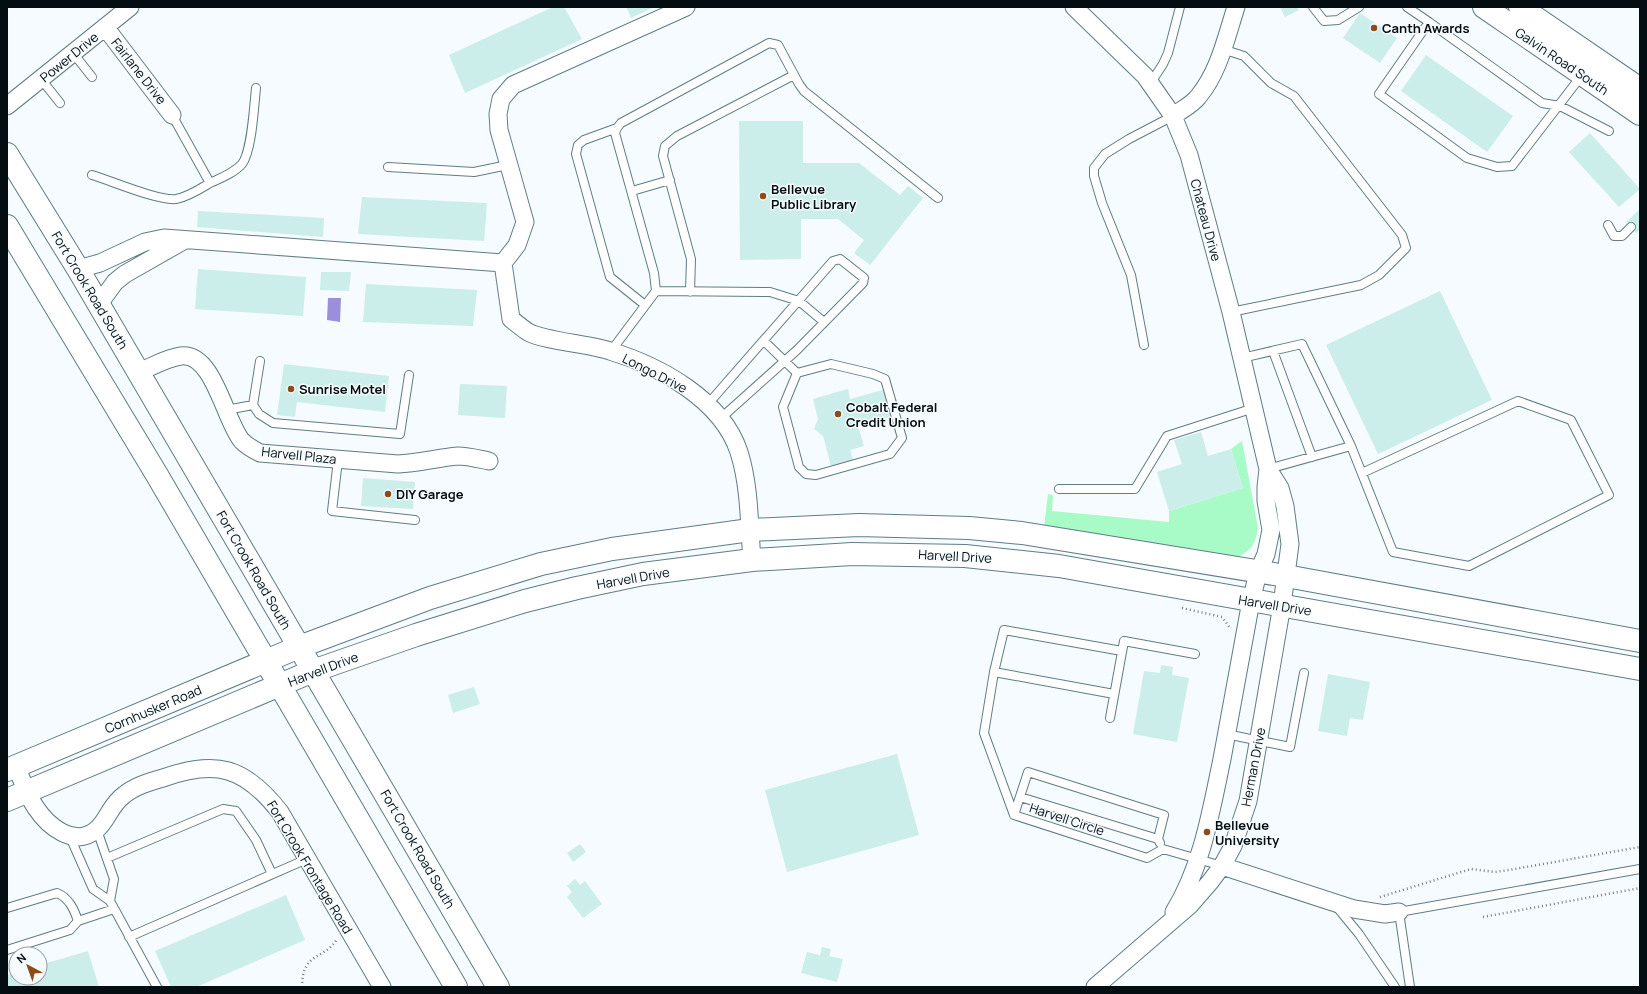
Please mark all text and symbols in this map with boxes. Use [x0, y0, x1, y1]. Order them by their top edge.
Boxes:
place label: Canth Awards [1382, 19, 1469, 37]
marker: Canth Awards [1369, 23, 1379, 33]
street label: Galvin Road South [1512, 23, 1612, 99]
street label: Power Drive [36, 28, 102, 86]
street label: Fairlane Drive [107, 34, 171, 108]
street label: Chateau Drive [1186, 177, 1226, 264]
place label: Bellevue Public Library [771, 180, 857, 213]
marker: Bellevue Public Library [758, 191, 768, 201]
street label: Fort Crook Road South [48, 228, 132, 352]
street label: Longo Drive [620, 349, 691, 397]
place label: Sunrise Motel [299, 380, 386, 398]
marker: Sunrise Motel [286, 384, 296, 394]
place label: Cobalt Federal Credit Union [846, 398, 937, 431]
marker: Cobalt Federal Credit Union [833, 409, 843, 419]
street label: Harvell Plaza [261, 442, 337, 468]
place label: DIY Garage [396, 485, 464, 503]
marker: DIY Garage [383, 489, 393, 499]
street label: Fort Crook Road South [213, 507, 295, 633]
street label: Harvell Drive [918, 545, 993, 567]
street label: Harvell Drive [595, 563, 671, 593]
street label: Harvell Drive [1237, 590, 1313, 620]
street label: Harvell Drive [285, 647, 361, 691]
street label: Cornhusker Road [102, 680, 204, 738]
street label: Herman Drive [1237, 726, 1270, 808]
street label: Fort Crook Road South [377, 786, 459, 912]
street label: Fort Crook Frontage Road [263, 797, 357, 937]
street label: Harvell Circle [1027, 798, 1107, 840]
place label: Bellevue University [1215, 816, 1280, 849]
marker: Bellevue University [1202, 827, 1212, 837]
north arrow [8, 946, 48, 986]
text: N [13, 950, 29, 966]

